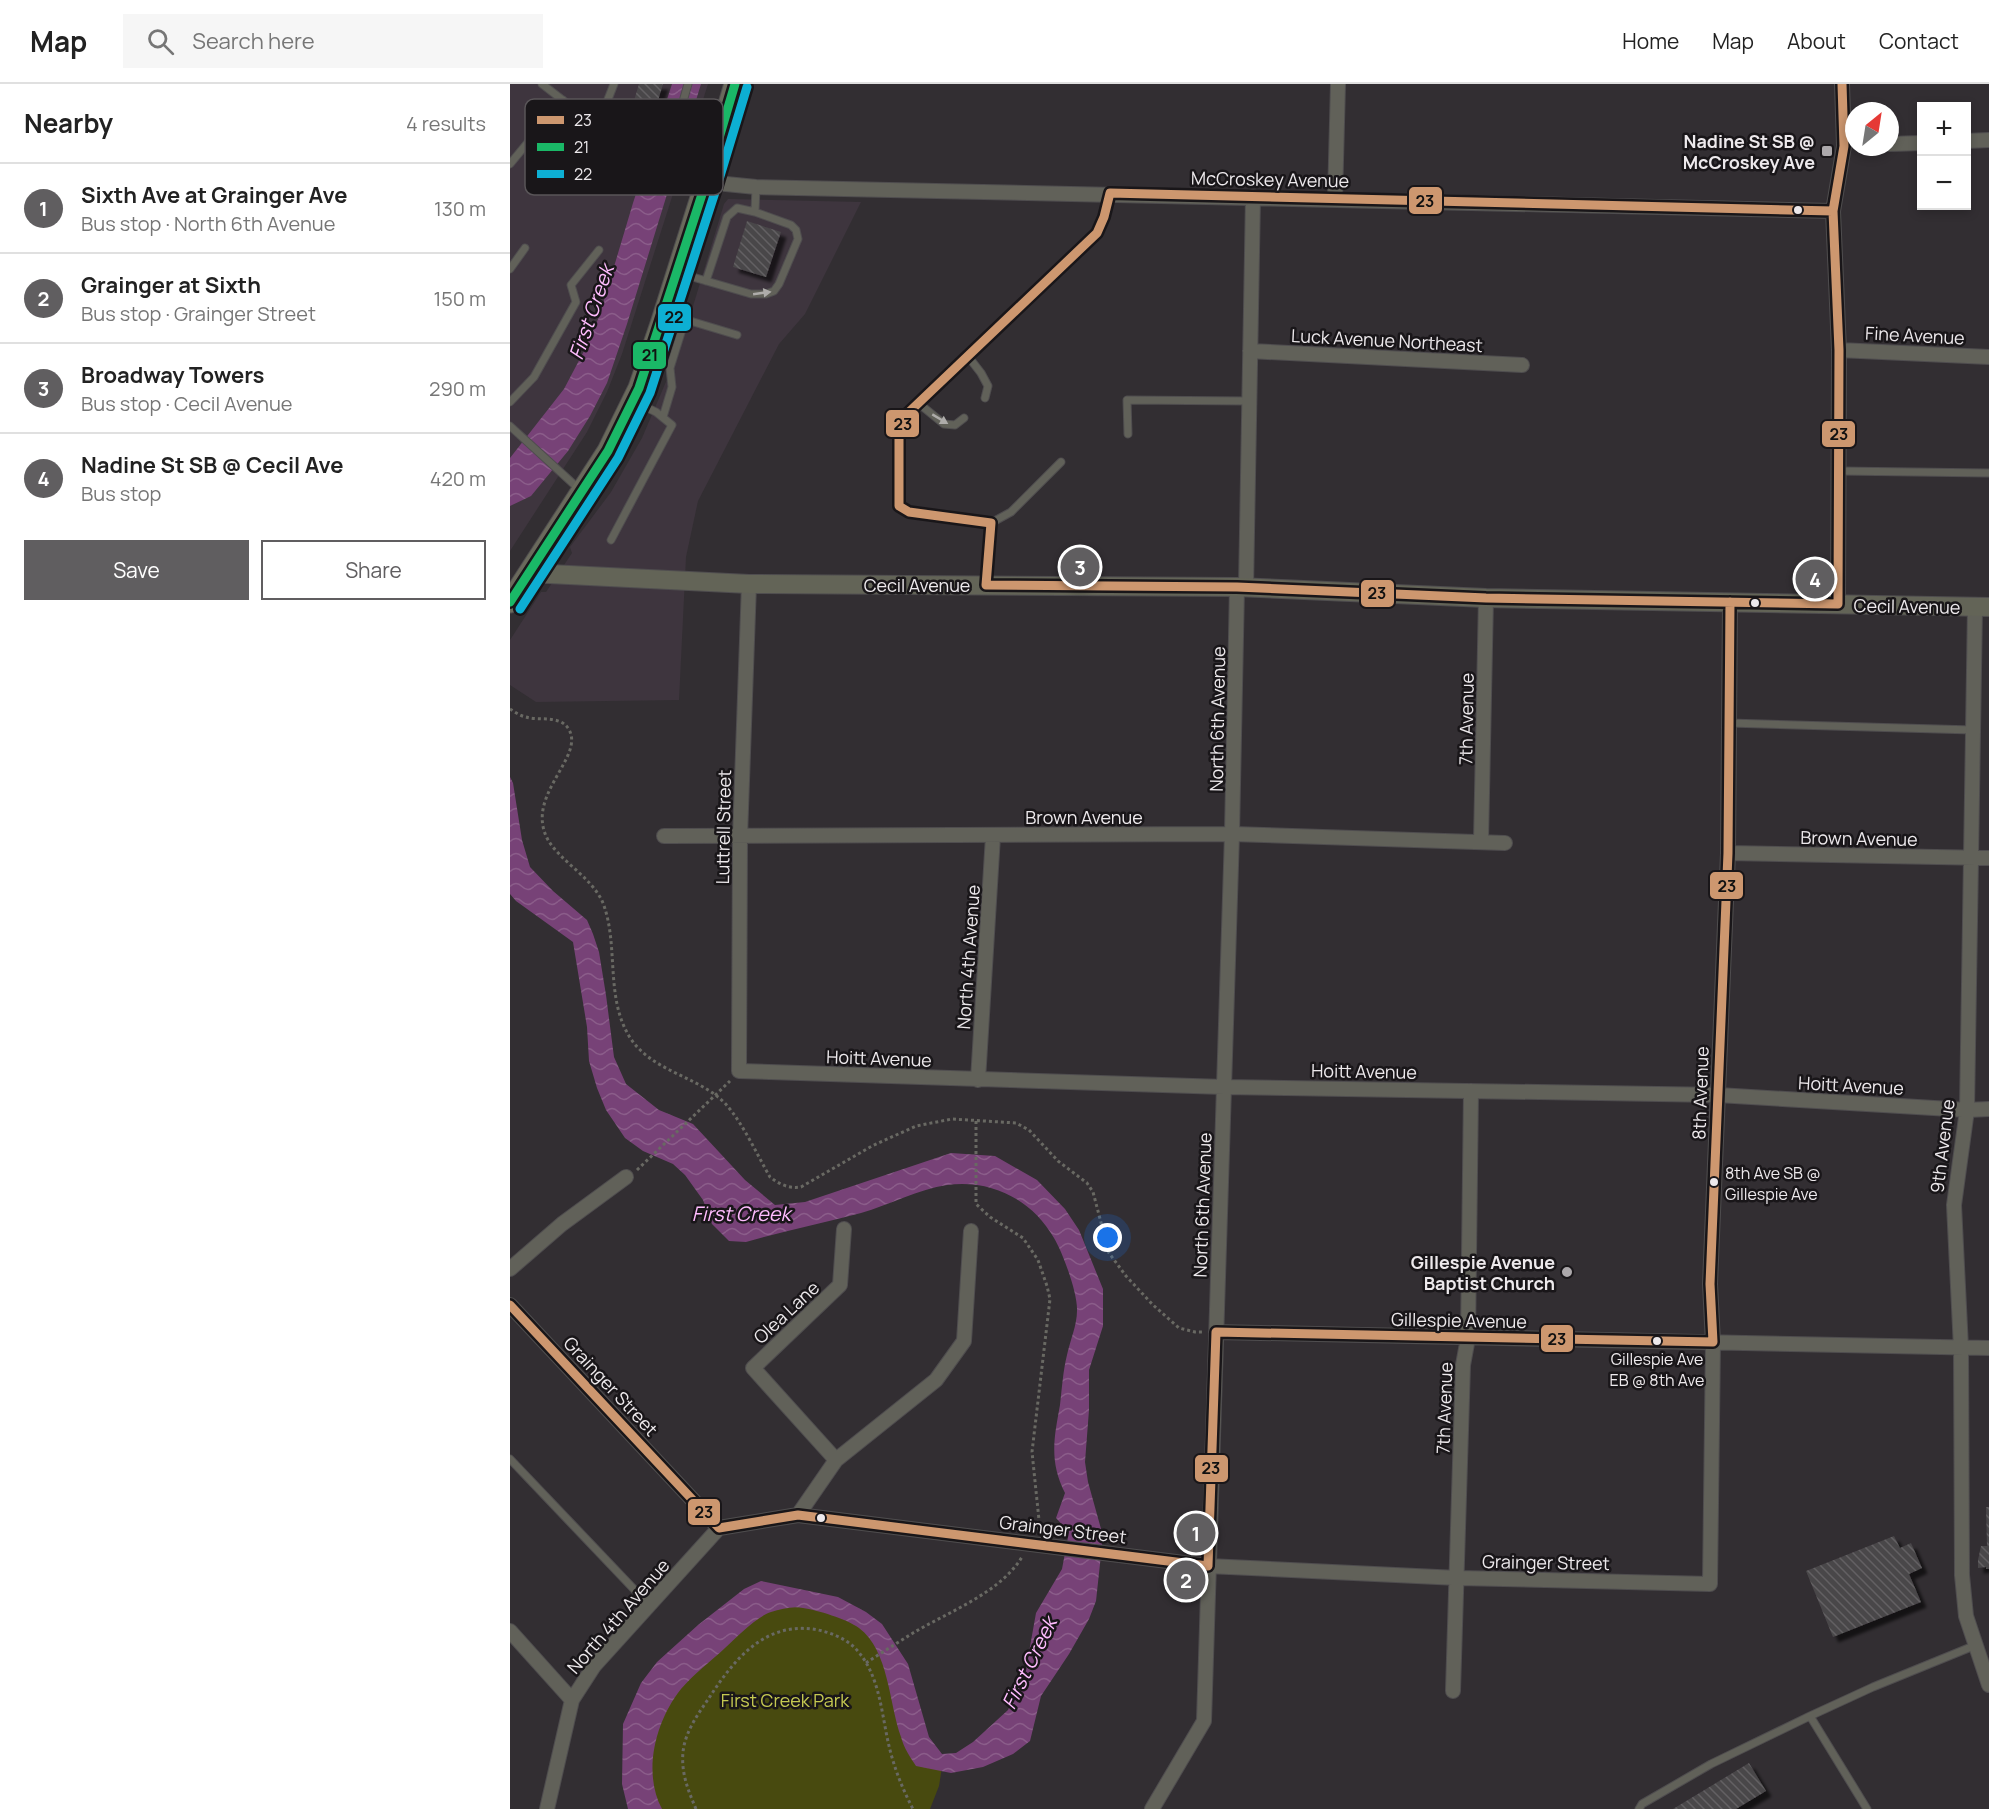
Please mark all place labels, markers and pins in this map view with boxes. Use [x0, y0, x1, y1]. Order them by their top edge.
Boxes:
place label: Nadine St SB @ McCroskey Ave [1683, 129, 1815, 174]
marker: Nadine St SB @ McCroskey Ave [1820, 144, 1834, 158]
unlabelled marker [1792, 204, 1804, 216]
pin: 3 [1060, 544, 1100, 590]
pin: 4 [1796, 556, 1834, 602]
unlabelled marker [1749, 597, 1761, 609]
place label: 8th Ave SB @ Gillespie Ave [1725, 1162, 1821, 1205]
marker: 8th Ave SB @ Gillespie Ave [1708, 1176, 1720, 1188]
place label: Gillespie Avenue Baptist Church [1411, 1250, 1555, 1295]
marker: Gillespie Avenue Baptist Church [1560, 1265, 1574, 1279]
marker: Gillespie Ave EB @ 8th Ave [1651, 1335, 1663, 1347]
place label: Gillespie Ave EB @ 8th Ave [1610, 1348, 1704, 1391]
pin: 1 [1176, 1510, 1216, 1556]
unlabelled marker [815, 1512, 827, 1524]
pin: 2 [1166, 1558, 1206, 1602]

